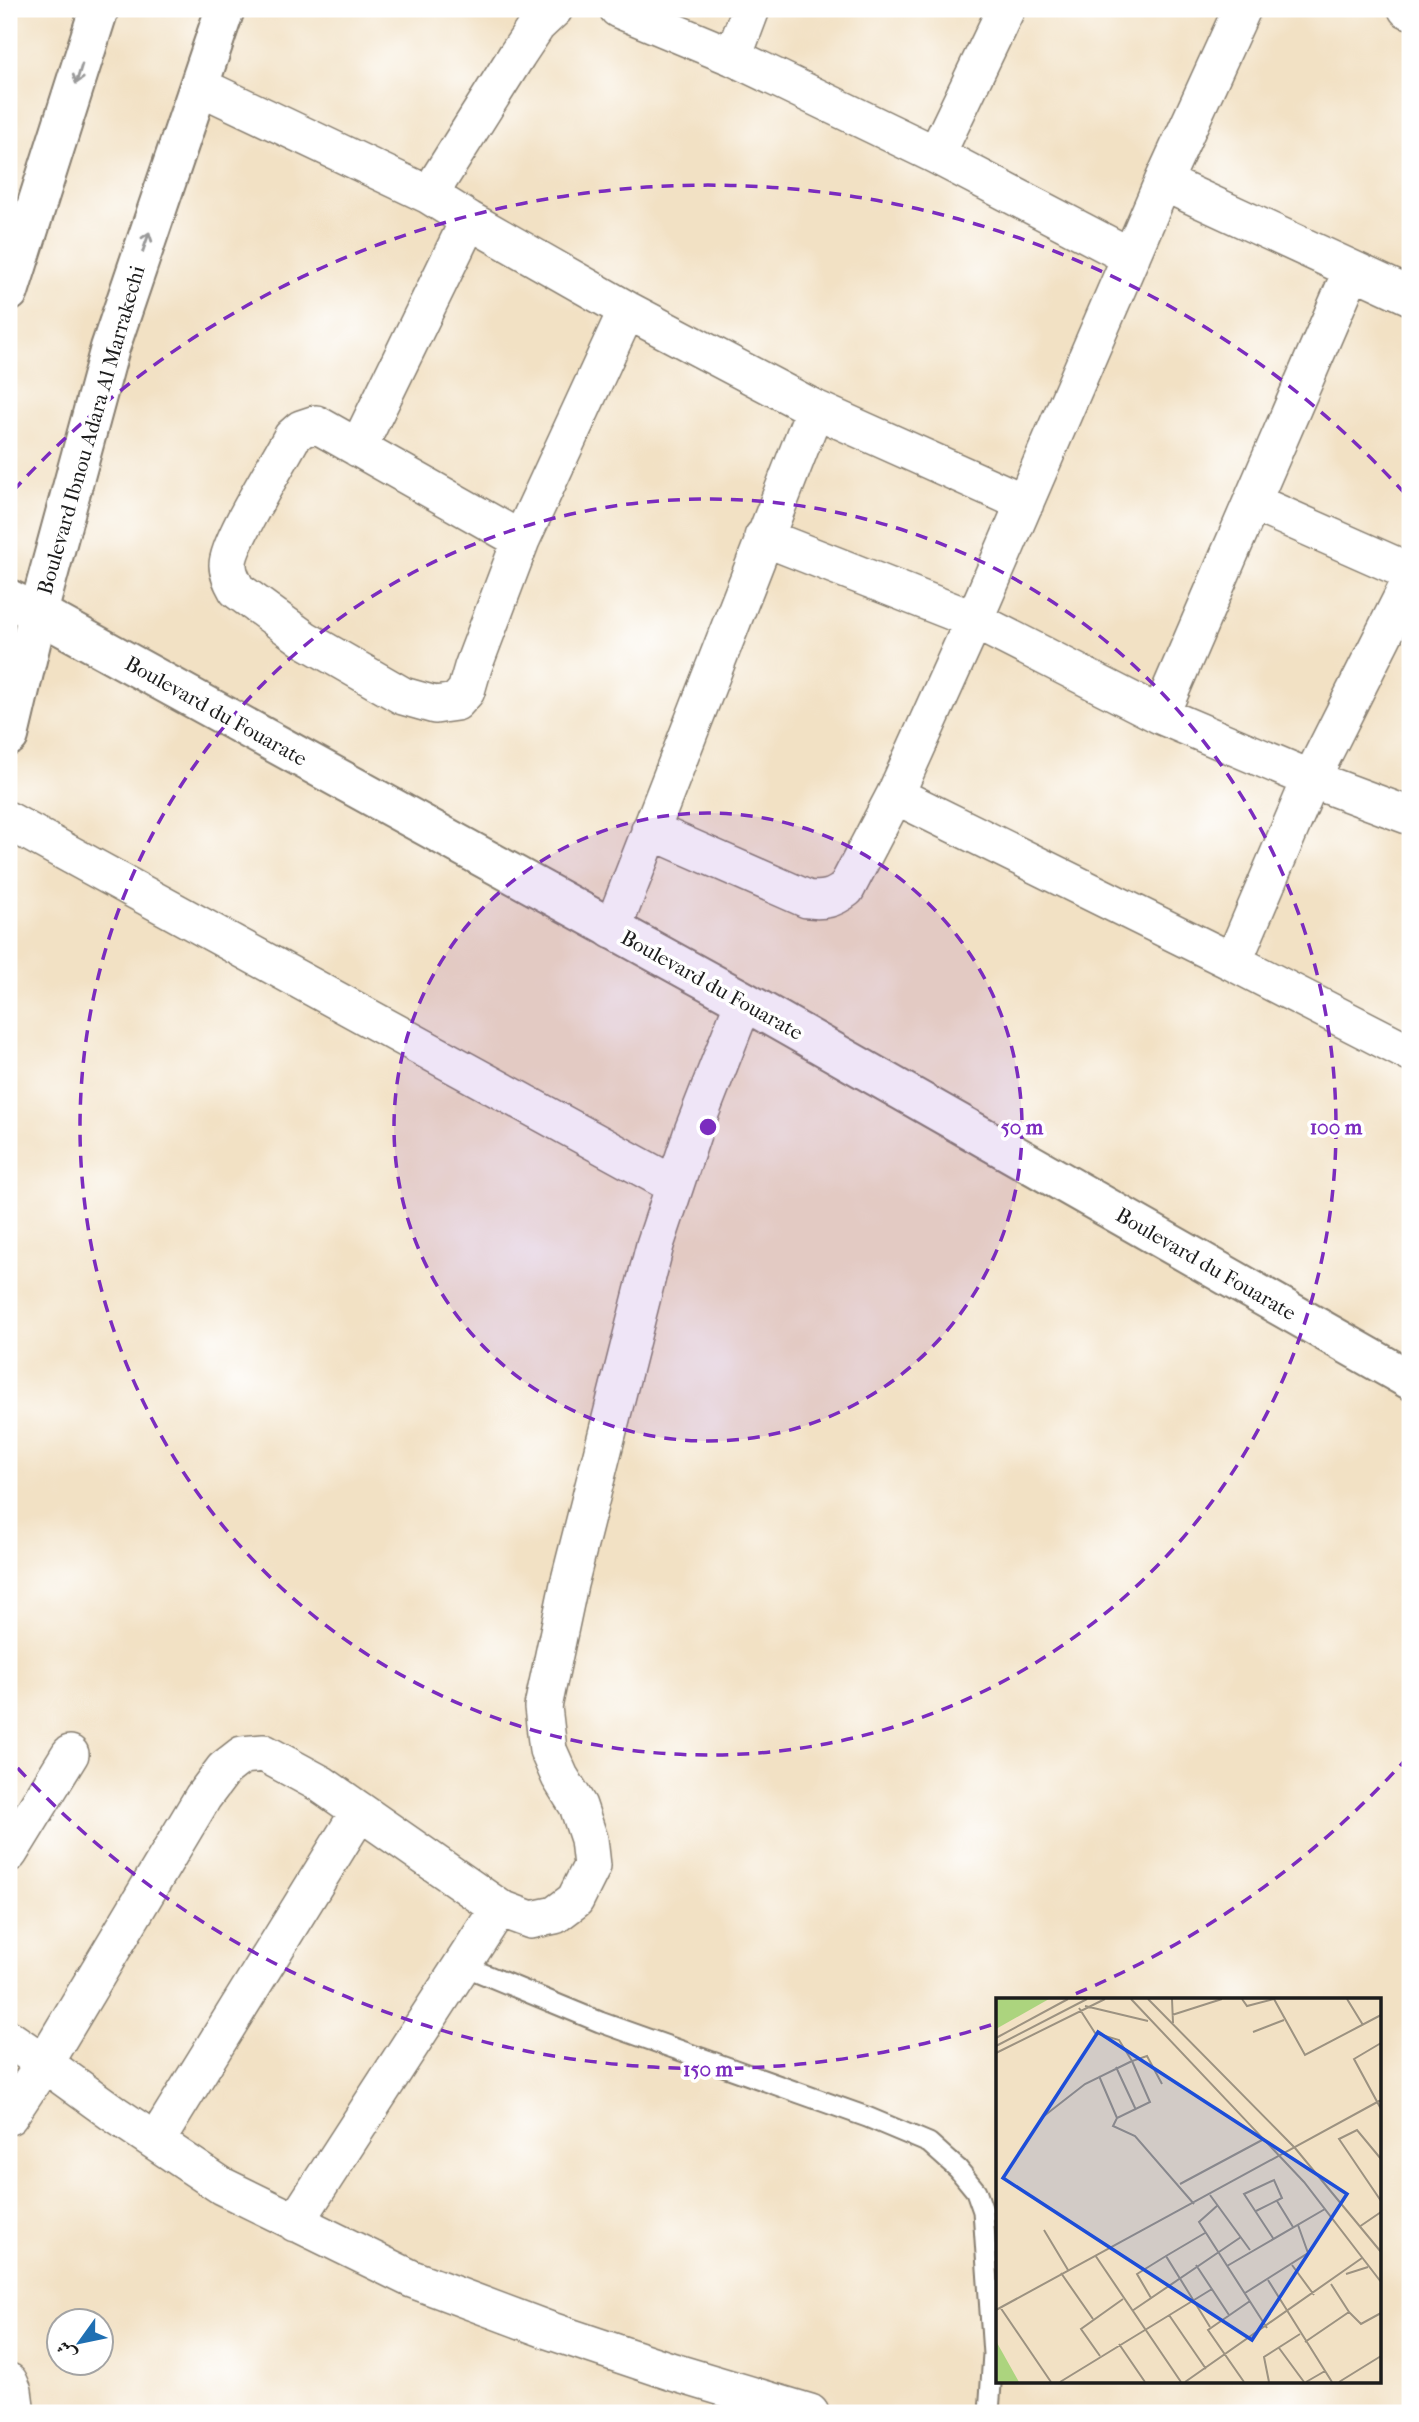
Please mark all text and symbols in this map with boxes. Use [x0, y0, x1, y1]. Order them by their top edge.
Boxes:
one-way arrow [71, 63, 84, 85]
one-way arrow [141, 231, 153, 253]
street label: Boulevard Ibnou Adara Al Marrakechi [32, 263, 150, 597]
street label: Boulevard du Fouarate [121, 651, 311, 771]
street label: Boulevard du Fouarate [617, 925, 807, 1045]
centre of rings [696, 1115, 720, 1139]
text: 50 m [1001, 1115, 1044, 1139]
text: 100 m [1310, 1115, 1363, 1139]
street label: Boulevard du Fouarate [1112, 1203, 1300, 1325]
inset map [996, 1998, 1380, 2384]
text: 150 m [683, 2057, 734, 2081]
north arrow [46, 2306, 116, 2376]
text: ش [52, 2337, 81, 2365]

